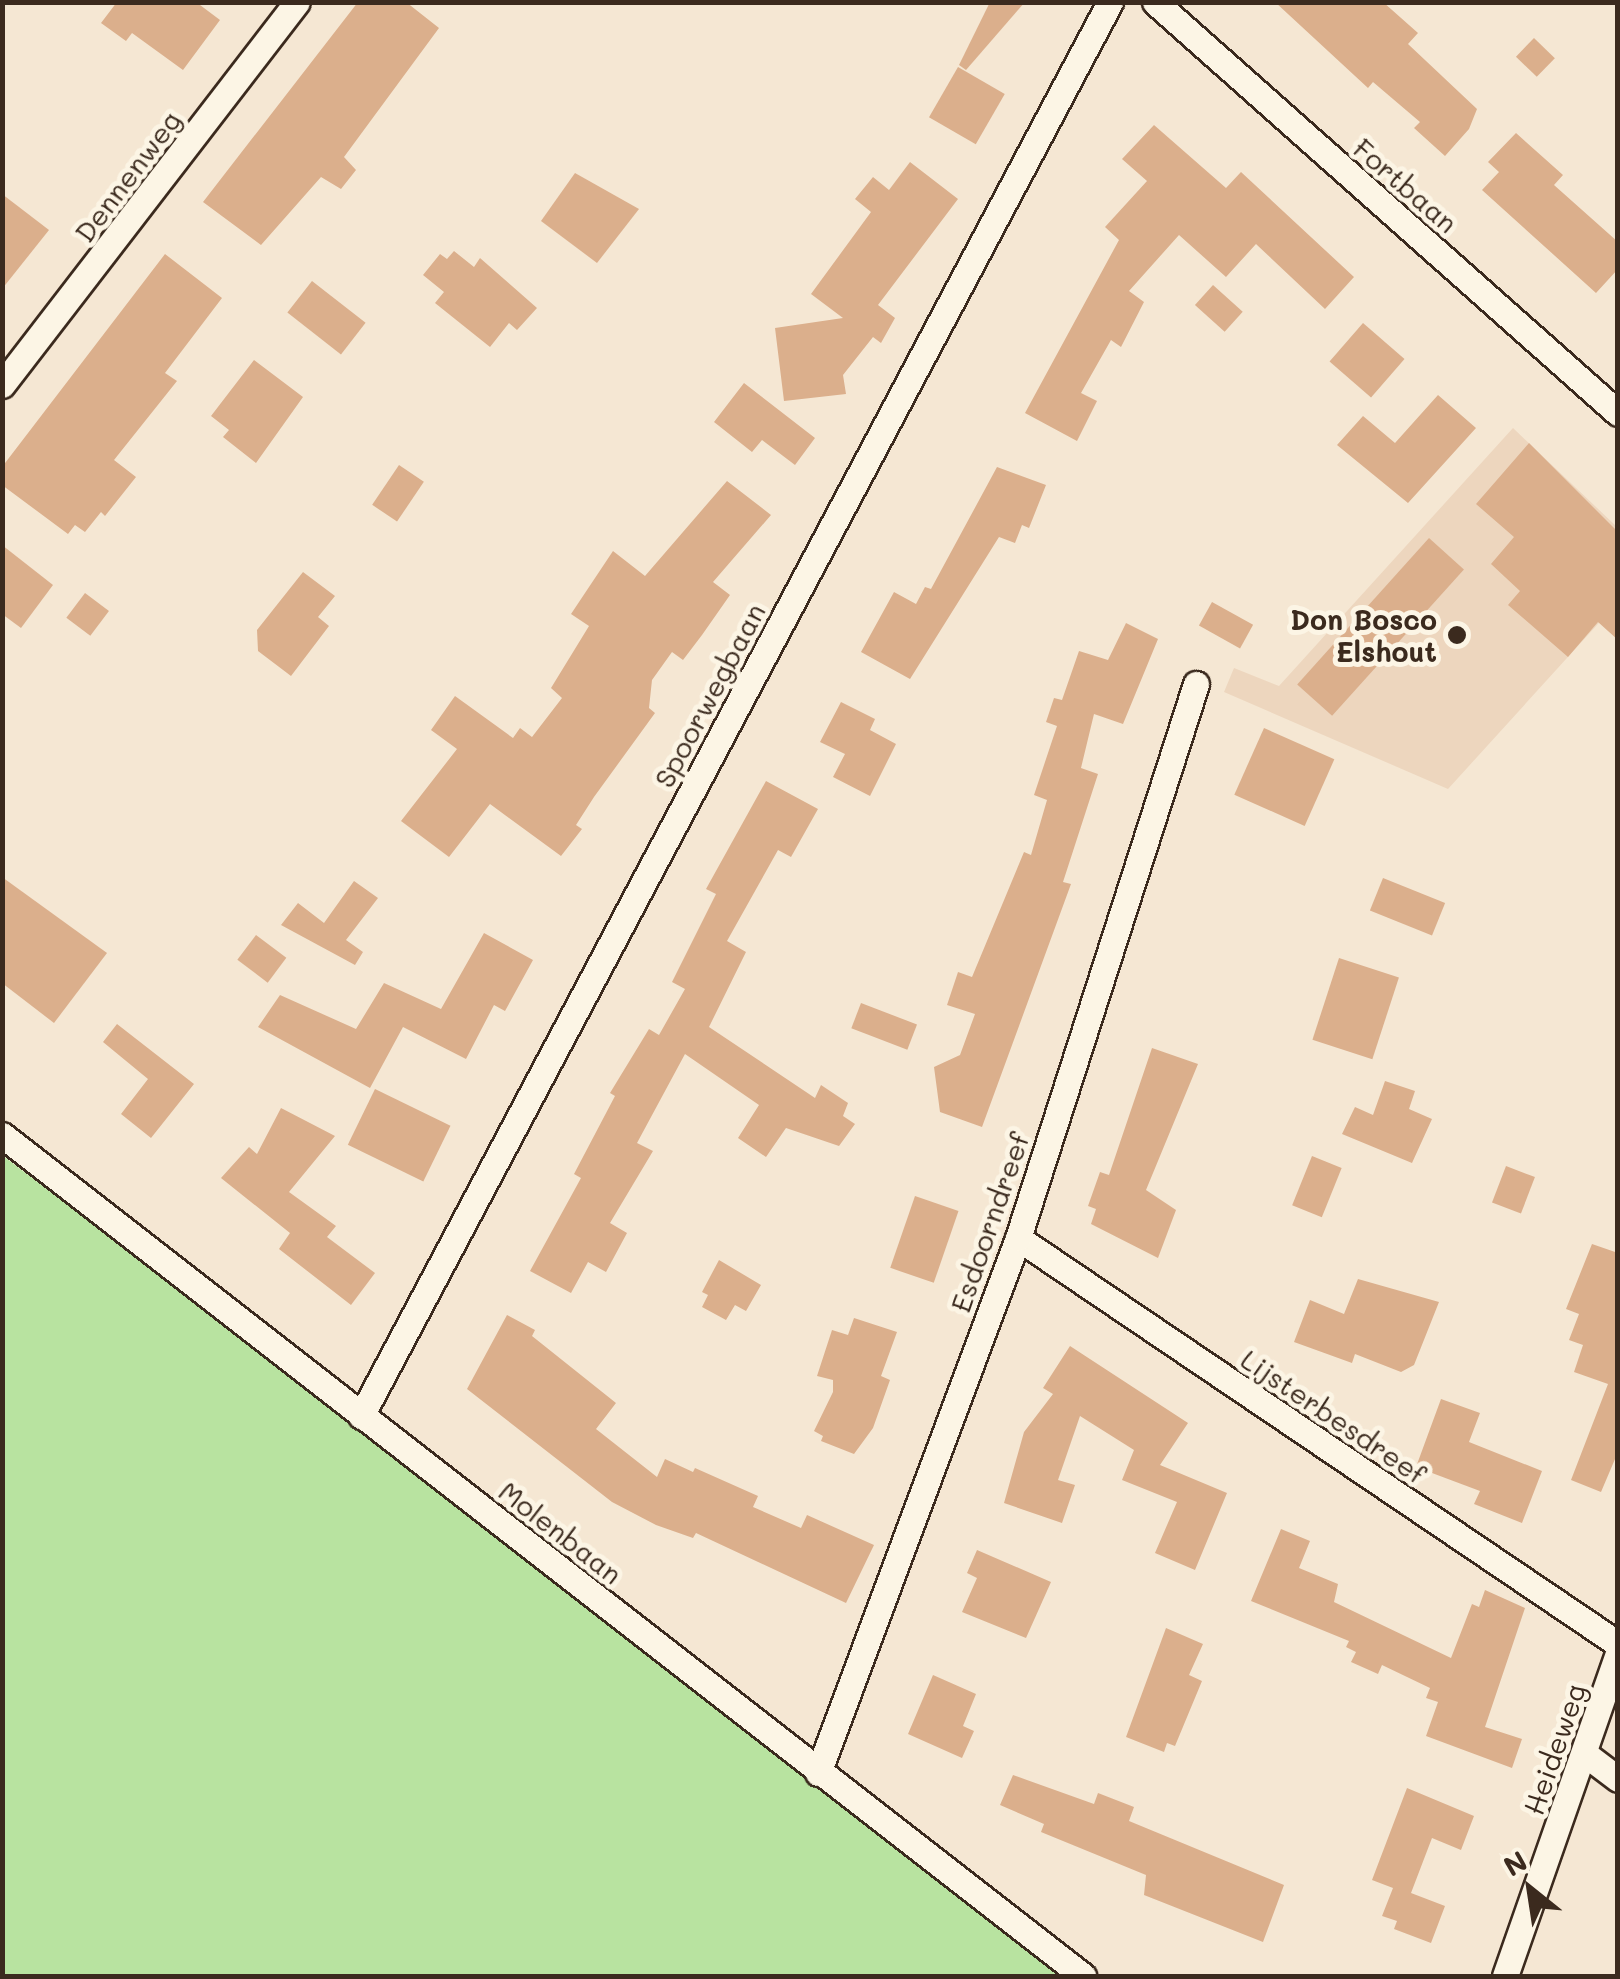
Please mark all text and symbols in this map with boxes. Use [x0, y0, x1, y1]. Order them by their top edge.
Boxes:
street label: Dennenweg [67, 104, 187, 248]
street label: Fortbaan [1347, 131, 1465, 239]
street label: Spoorwegbaan [646, 597, 772, 793]
place label: Don Bosco Elshout [1290, 602, 1437, 668]
marker: Don Bosco Elshout [1446, 624, 1468, 646]
street label: Esdoorndreef [943, 1128, 1035, 1316]
street label: Lijsterbesdreef [1235, 1342, 1433, 1490]
street label: Molenbaan [493, 1474, 629, 1590]
street label: Heideweg [1516, 1679, 1592, 1819]
north arrow [1480, 1839, 1580, 1939]
text: N [1497, 1842, 1533, 1884]

